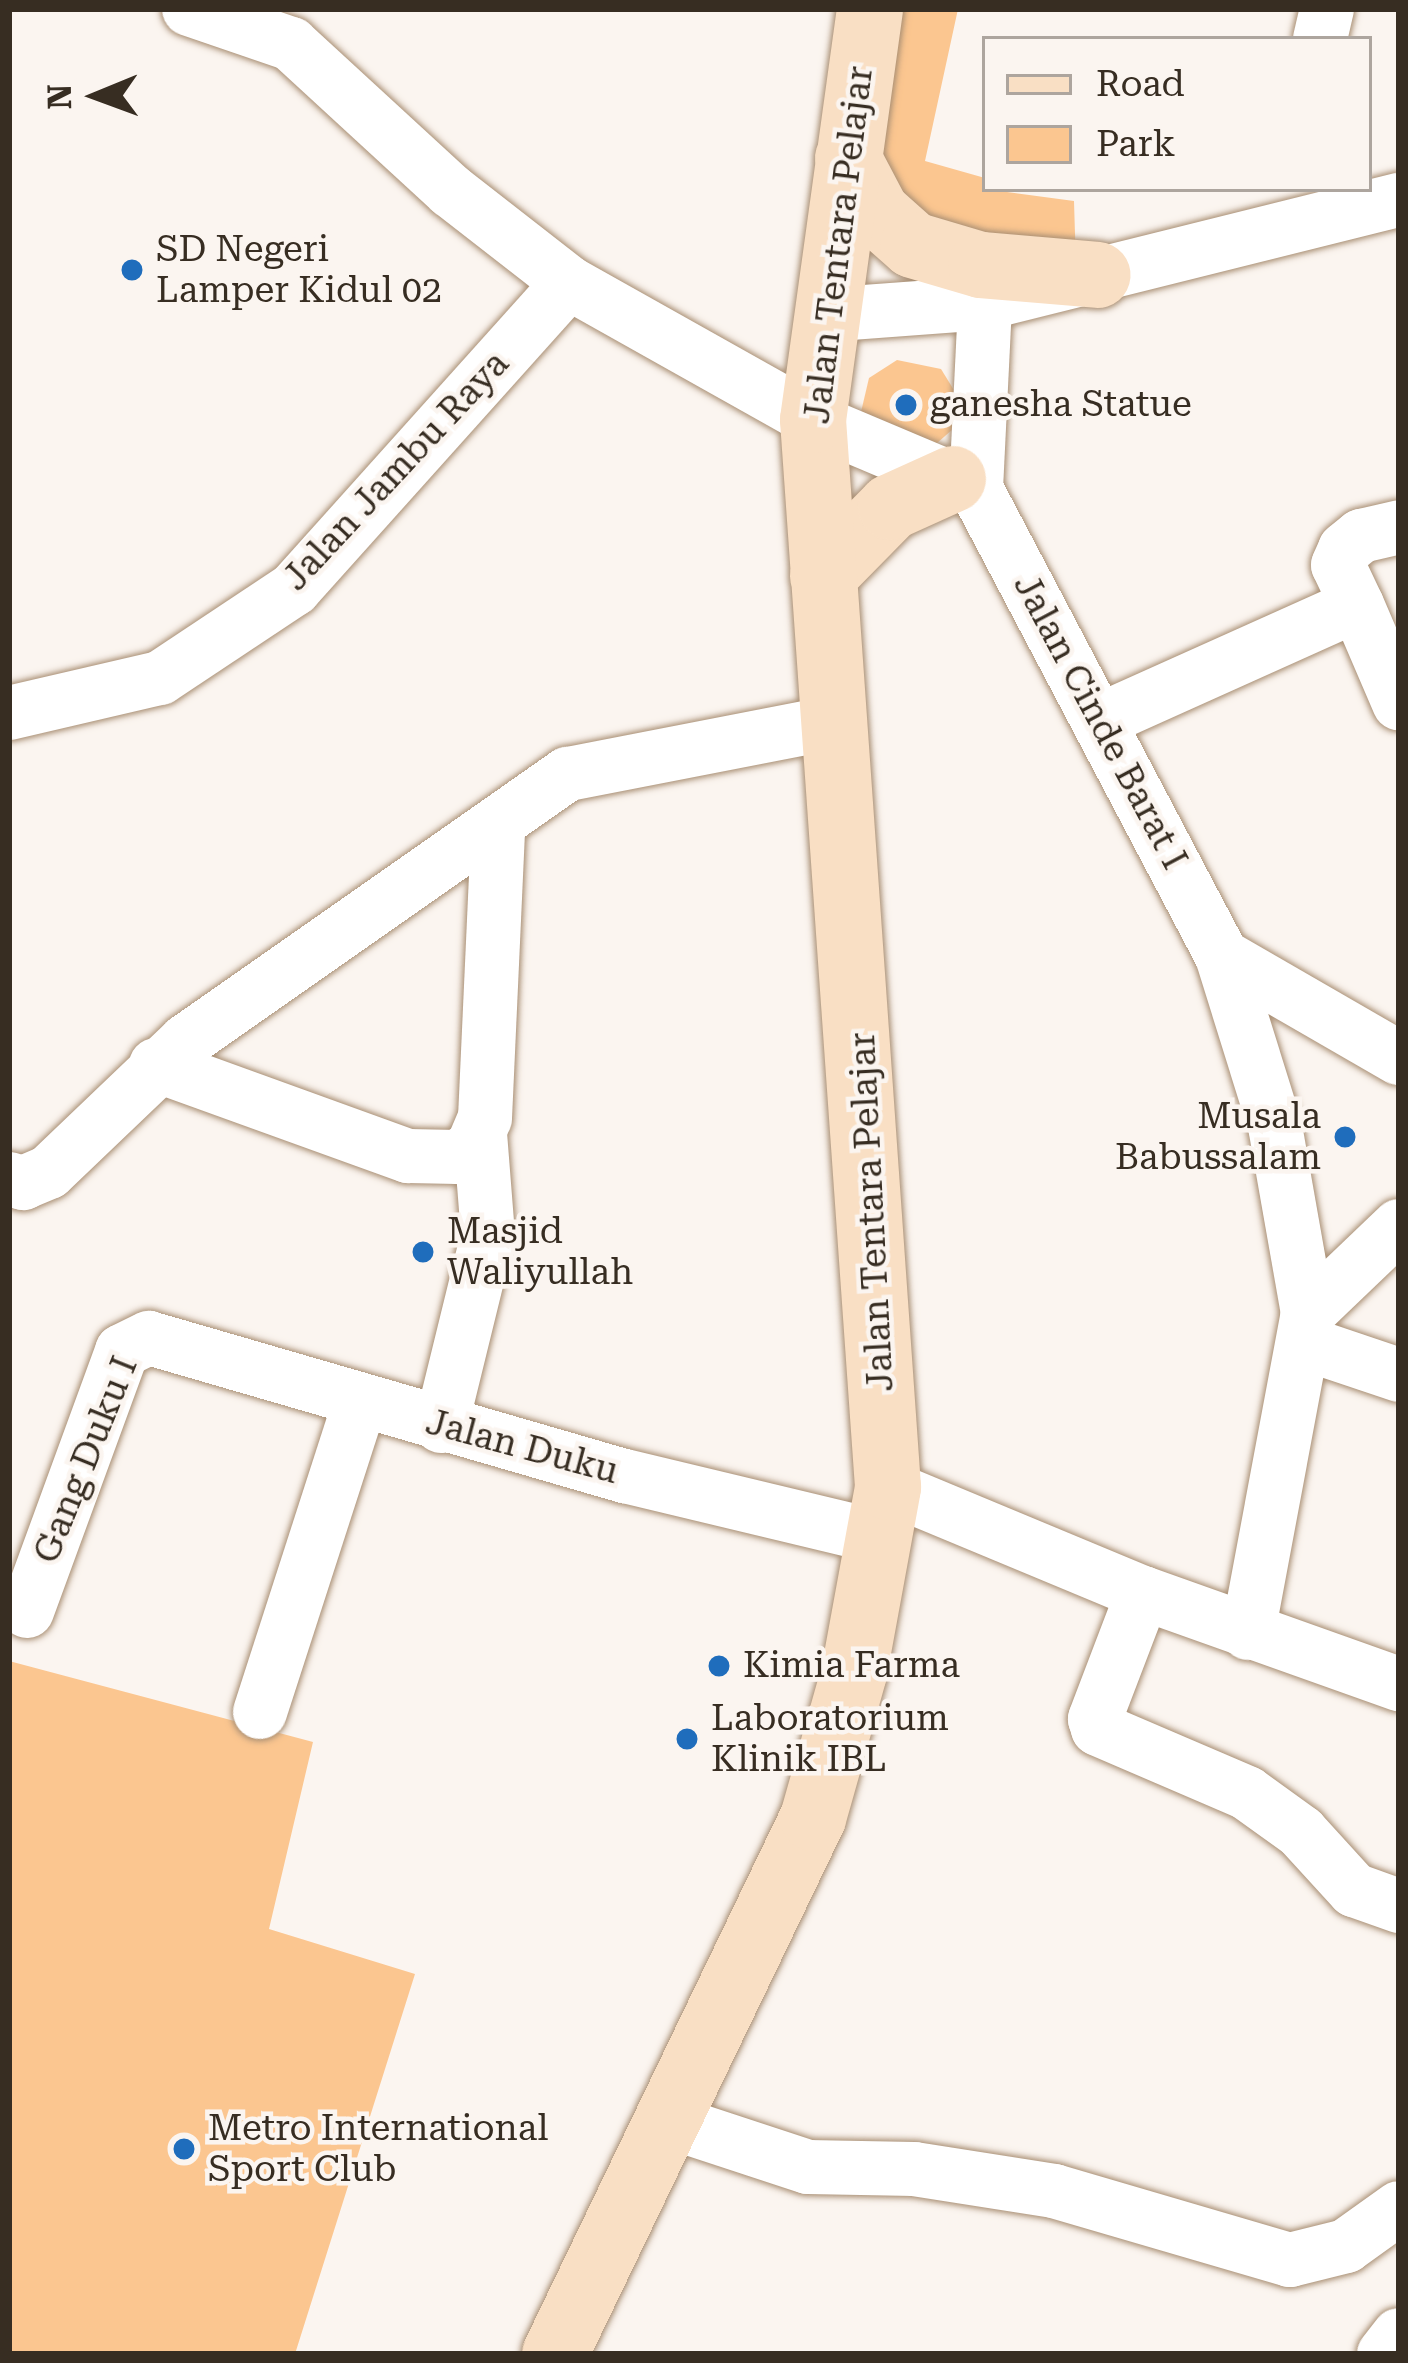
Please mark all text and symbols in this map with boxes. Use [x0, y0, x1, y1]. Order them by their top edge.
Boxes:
north arrow [36, 36, 156, 156]
legend [982, 36, 1372, 192]
text: Road [1096, 63, 1184, 105]
street label: Jalan Tentara Pelajar [796, 64, 882, 426]
text: N [40, 84, 79, 110]
text: Park [1096, 123, 1175, 165]
place label: SD Negeri Lamper Kidul 02 [156, 227, 442, 312]
marker: SD Negeri Lamper Kidul 02 [119, 257, 145, 283]
street label: Jalan Jambu Raya [274, 342, 518, 600]
place label: ganesha Statue [930, 383, 1192, 427]
marker: ganesha Statue [893, 392, 919, 418]
street label: Jalan Cinde Barat I [1004, 567, 1196, 877]
street label: Jalan Tentara Pelajar [841, 1031, 903, 1393]
place label: Musala Babussalam [1115, 1094, 1321, 1179]
marker: Musala Babussalam [1332, 1124, 1358, 1150]
place label: Masjid Waliyullah [447, 1209, 633, 1294]
marker: Masjid Waliyullah [410, 1239, 436, 1265]
street label: Gang Duku I [25, 1351, 147, 1569]
street label: Jalan Duku [421, 1401, 623, 1493]
place label: Kimia Farma [743, 1644, 960, 1688]
marker: Kimia Farma [706, 1653, 732, 1679]
place label: Laboratorium Klinik IBL [711, 1696, 949, 1781]
marker: Laboratorium Klinik IBL [674, 1726, 700, 1752]
place label: Metro International Sport Club [208, 2106, 548, 2191]
marker: Metro International Sport Club [171, 2136, 197, 2162]

